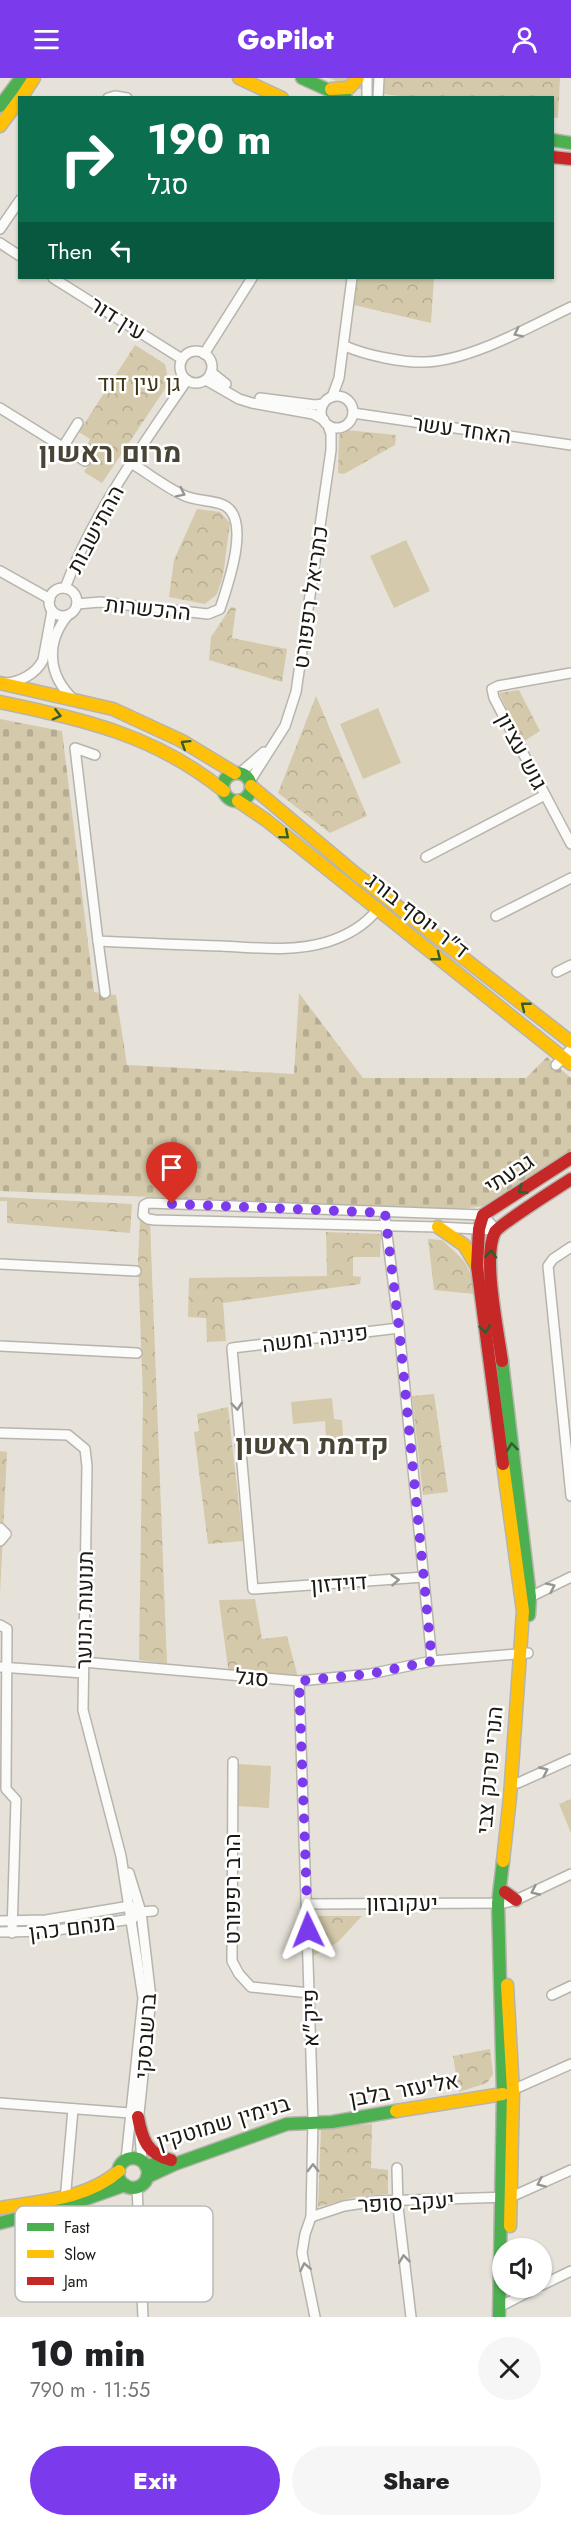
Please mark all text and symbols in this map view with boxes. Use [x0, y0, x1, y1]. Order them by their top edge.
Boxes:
text: GoPilot [237, 20, 334, 59]
icon: menu [30, 23, 63, 56]
icon: person [508, 23, 541, 56]
text: 190 m [147, 109, 271, 170]
icon: right [48, 120, 126, 198]
text: סגל [147, 165, 189, 204]
icon: left [105, 234, 138, 267]
text: Then [48, 235, 93, 267]
street label: עין דור [84, 288, 152, 348]
one-way arrow [514, 325, 525, 337]
park label: גן עין דוד [97, 367, 181, 399]
street label: האחד עשר [411, 406, 513, 452]
district label: מרום ראשון [39, 432, 181, 473]
street label: ההתישבות [58, 479, 132, 579]
one-way arrow [175, 486, 186, 498]
street label: כתריאל רפפורט [284, 523, 336, 671]
street label: ההכשרות [103, 588, 193, 628]
one-way arrow [52, 707, 62, 720]
street label: גוש עציון [488, 707, 556, 795]
one-way arrow [181, 739, 191, 751]
one-way arrow [278, 828, 289, 839]
street label: ד"ר יוסף בורג [360, 864, 476, 966]
one-way arrow [430, 950, 441, 961]
one-way arrow [521, 1003, 532, 1014]
pin [146, 1142, 197, 1204]
street label: גבעתי [478, 1145, 540, 1201]
icon: arrive [155, 1151, 188, 1184]
one-way arrow [518, 1182, 528, 1194]
one-way arrow [484, 1249, 497, 1258]
street label: פנינה ומשה [260, 1316, 370, 1360]
one-way arrow [478, 1324, 491, 1333]
one-way arrow [230, 1402, 243, 1411]
district label: קדמת ראשון [235, 1424, 389, 1465]
one-way arrow [506, 1443, 519, 1452]
street label: תנועות הנוער [67, 1550, 101, 1670]
street label: דוידזון [310, 1565, 368, 1601]
one-way arrow [390, 1573, 399, 1586]
one-way arrow [544, 1583, 555, 1595]
street label: סגל [234, 1660, 270, 1694]
street label: הנרי פרנק צבי [467, 1705, 511, 1835]
one-way arrow [538, 1766, 549, 1778]
street label: הרב רפפורט [216, 1833, 248, 1945]
one-way arrow [531, 1884, 542, 1896]
street label: יעקובזון [366, 1887, 438, 1919]
position arrow [276, 1898, 340, 1962]
street label: מנחם כהן [27, 1906, 117, 1948]
street label: פיק"א [293, 1988, 327, 2048]
street label: ברשבסקי [126, 1992, 164, 2080]
street label: אליעזר בלבן [347, 2064, 461, 2114]
street label: בנימין שמוטקין [152, 2086, 294, 2157]
one-way arrow [307, 2163, 319, 2172]
one-way arrow [537, 2176, 548, 2188]
street label: יעקב סופר [357, 2184, 455, 2220]
legend [15, 2206, 213, 2302]
text: Fast [64, 2216, 90, 2239]
map controls [492, 2238, 552, 2298]
button: sound [492, 2238, 552, 2298]
text: Slow [64, 2243, 96, 2266]
one-way arrow [399, 2255, 411, 2264]
one-way arrow [299, 2262, 312, 2272]
text: Jam [62, 2270, 88, 2293]
text: 10 min [30, 2327, 146, 2379]
button: close [478, 2337, 541, 2400]
text: 790 m · 11:55 [30, 2376, 150, 2405]
button: Exit [30, 2446, 280, 2515]
button: Share [292, 2446, 541, 2515]

